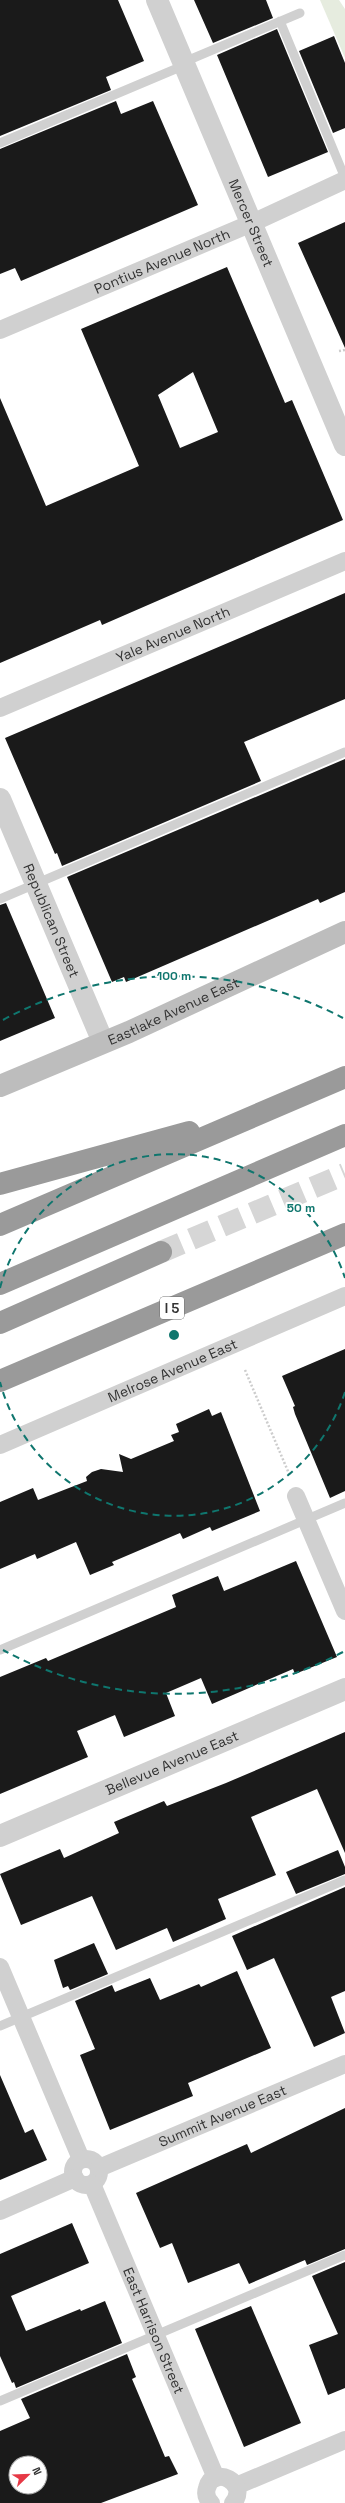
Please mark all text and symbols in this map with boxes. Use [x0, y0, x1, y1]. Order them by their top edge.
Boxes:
street label: Mercer Street [225, 176, 278, 270]
street label: Pontius Avenue North [91, 224, 233, 298]
street label: Yale Avenue North [113, 602, 233, 667]
street label: Republican Street [19, 861, 84, 980]
text: 100 m [157, 968, 191, 984]
street label: Eastlake Avenue East [105, 973, 242, 1049]
text: 50 m [287, 1200, 315, 1216]
road number: I 5 [160, 1297, 184, 1319]
centre of rings [167, 1328, 181, 1342]
street label: Melrose Avenue East [105, 1335, 240, 1406]
street label: Bellevue Avenue East [103, 1726, 241, 1799]
street label: Summit Avenue East [156, 2081, 289, 2151]
street label: East Harrison Street [119, 2265, 188, 2396]
north arrow [8, 2455, 48, 2495]
text: N [29, 2465, 45, 2477]

